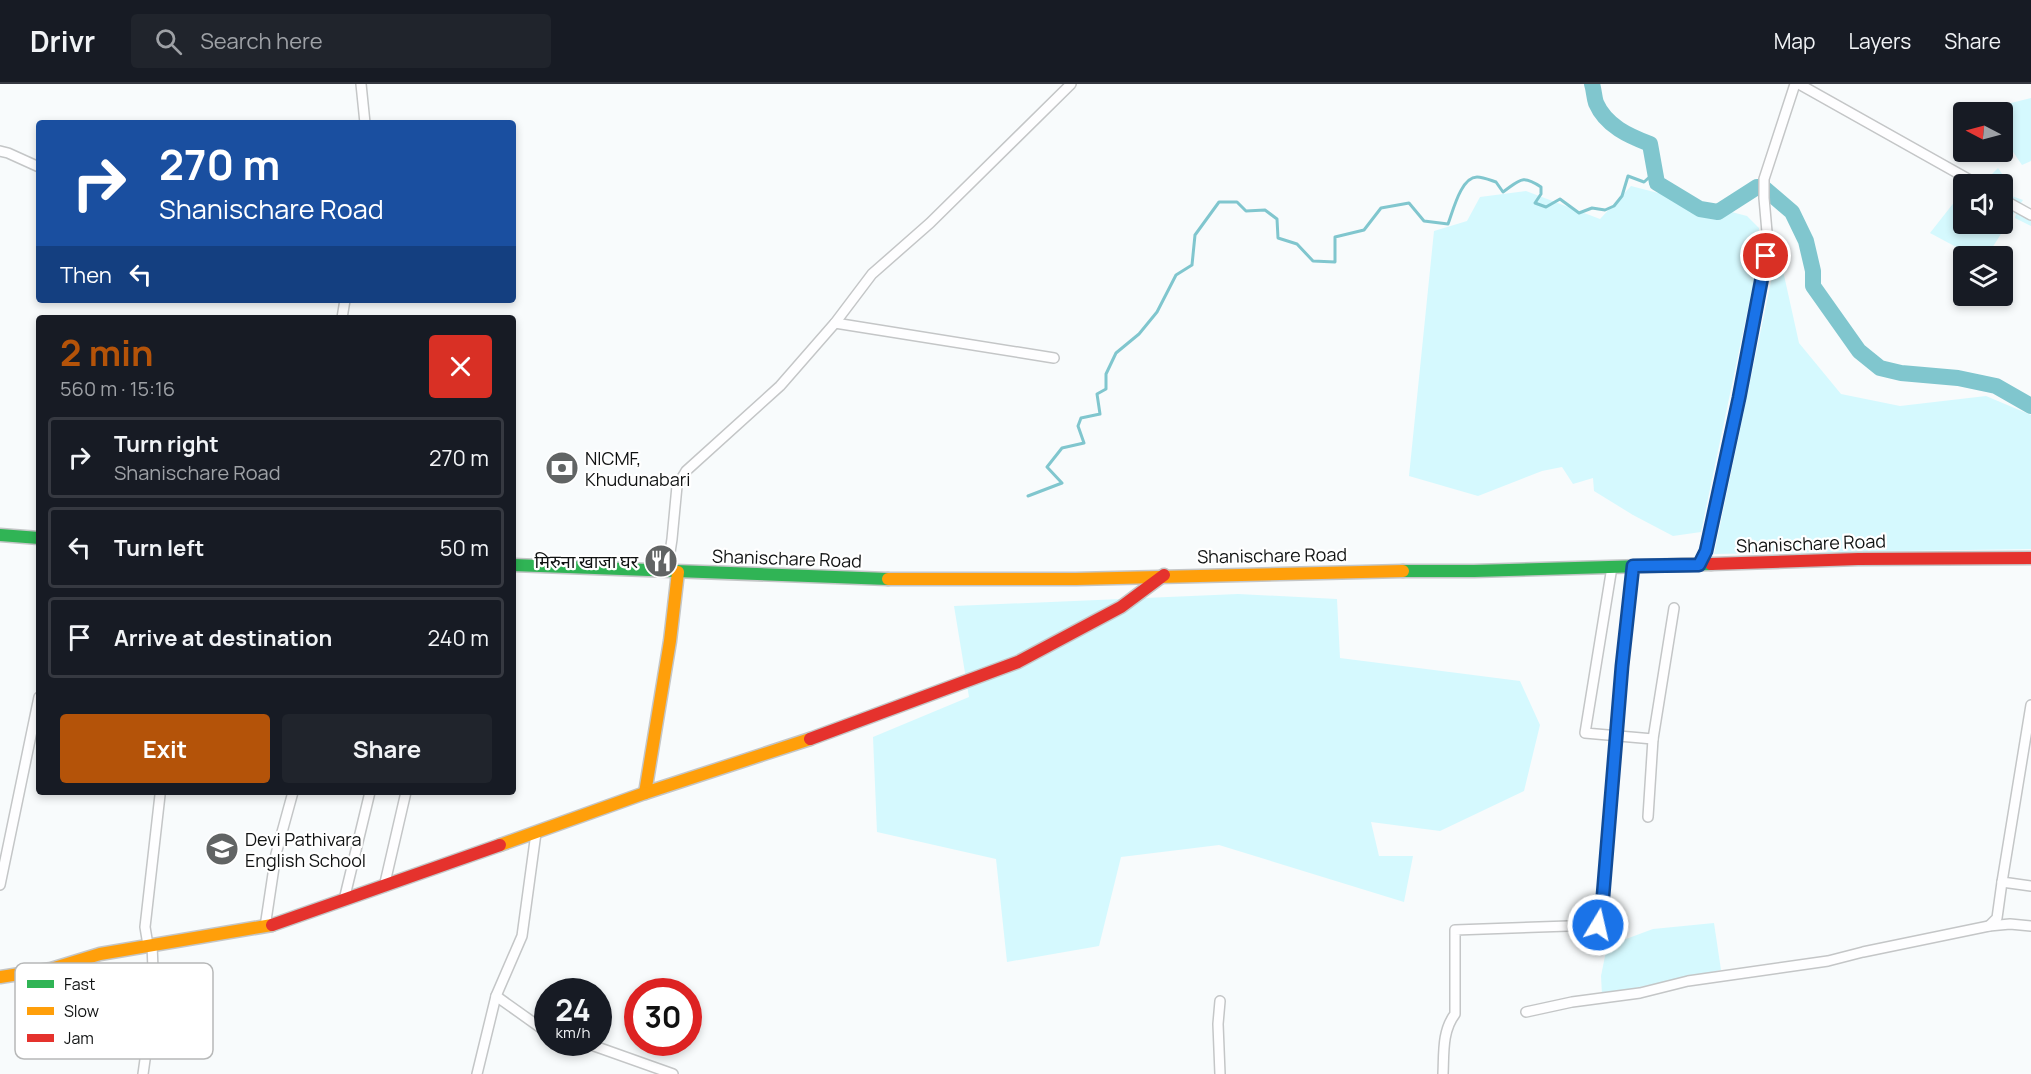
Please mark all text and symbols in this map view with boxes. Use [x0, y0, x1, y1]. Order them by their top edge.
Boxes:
search box [131, 14, 551, 68]
text: Drivr [30, 22, 95, 60]
icon: search [152, 25, 185, 58]
text: Search here [200, 26, 323, 56]
text: Map [1774, 27, 1815, 55]
text: Layers [1848, 27, 1911, 55]
text: Share [1944, 27, 2001, 55]
north arrow [1953, 102, 2013, 162]
map controls [1953, 102, 2013, 306]
text: 270 m [159, 135, 280, 193]
icon: right [60, 144, 138, 222]
button: sound [1953, 174, 2013, 234]
text: Shanischare Road [159, 190, 384, 227]
pin [1740, 230, 1791, 281]
icon: arrive [1749, 239, 1782, 272]
button: layers [1953, 246, 2013, 306]
icon: left [124, 258, 157, 291]
text: Then [60, 260, 112, 290]
text: 2 min [60, 328, 154, 377]
button: close [429, 335, 492, 398]
text: 560 m · 15:16 [60, 375, 175, 402]
text: Turn right [114, 429, 219, 459]
icon: right [63, 441, 96, 474]
text: 270 m [429, 443, 489, 473]
place label: NICMF, Khudunabari [585, 446, 690, 491]
bank icon: NICMF, Khudunabari [544, 450, 580, 486]
text: Shanischare Road [114, 459, 281, 486]
street label: Shanischare Road [1736, 528, 1886, 558]
icon: left [63, 531, 96, 564]
text: Turn left [114, 533, 204, 563]
text: 50 m [440, 533, 489, 563]
street label: Shanischare Road [1197, 542, 1347, 568]
restaurant icon: मिरुना खाजा घर [643, 543, 679, 579]
street label: Shanischare Road [712, 543, 862, 573]
place label: मिरुना खाजा घर [535, 549, 639, 573]
icon: arrive [63, 621, 96, 654]
text: Arrive at destination [114, 623, 332, 653]
text: 240 m [427, 623, 489, 653]
button: Exit [60, 714, 270, 783]
button: Share [282, 714, 492, 783]
place label: Devi Pathivara English School [245, 827, 366, 872]
school or university icon: Devi Pathivara English School [204, 831, 240, 867]
position arrow [1566, 893, 1630, 957]
legend [15, 963, 213, 1059]
text: Fast [64, 973, 95, 995]
speed limit sign: 30 [624, 978, 702, 1056]
text: 24 [555, 989, 591, 1030]
text: Slow [64, 1000, 99, 1022]
text: km/h [556, 1022, 590, 1043]
text: Jam [64, 1027, 94, 1049]

